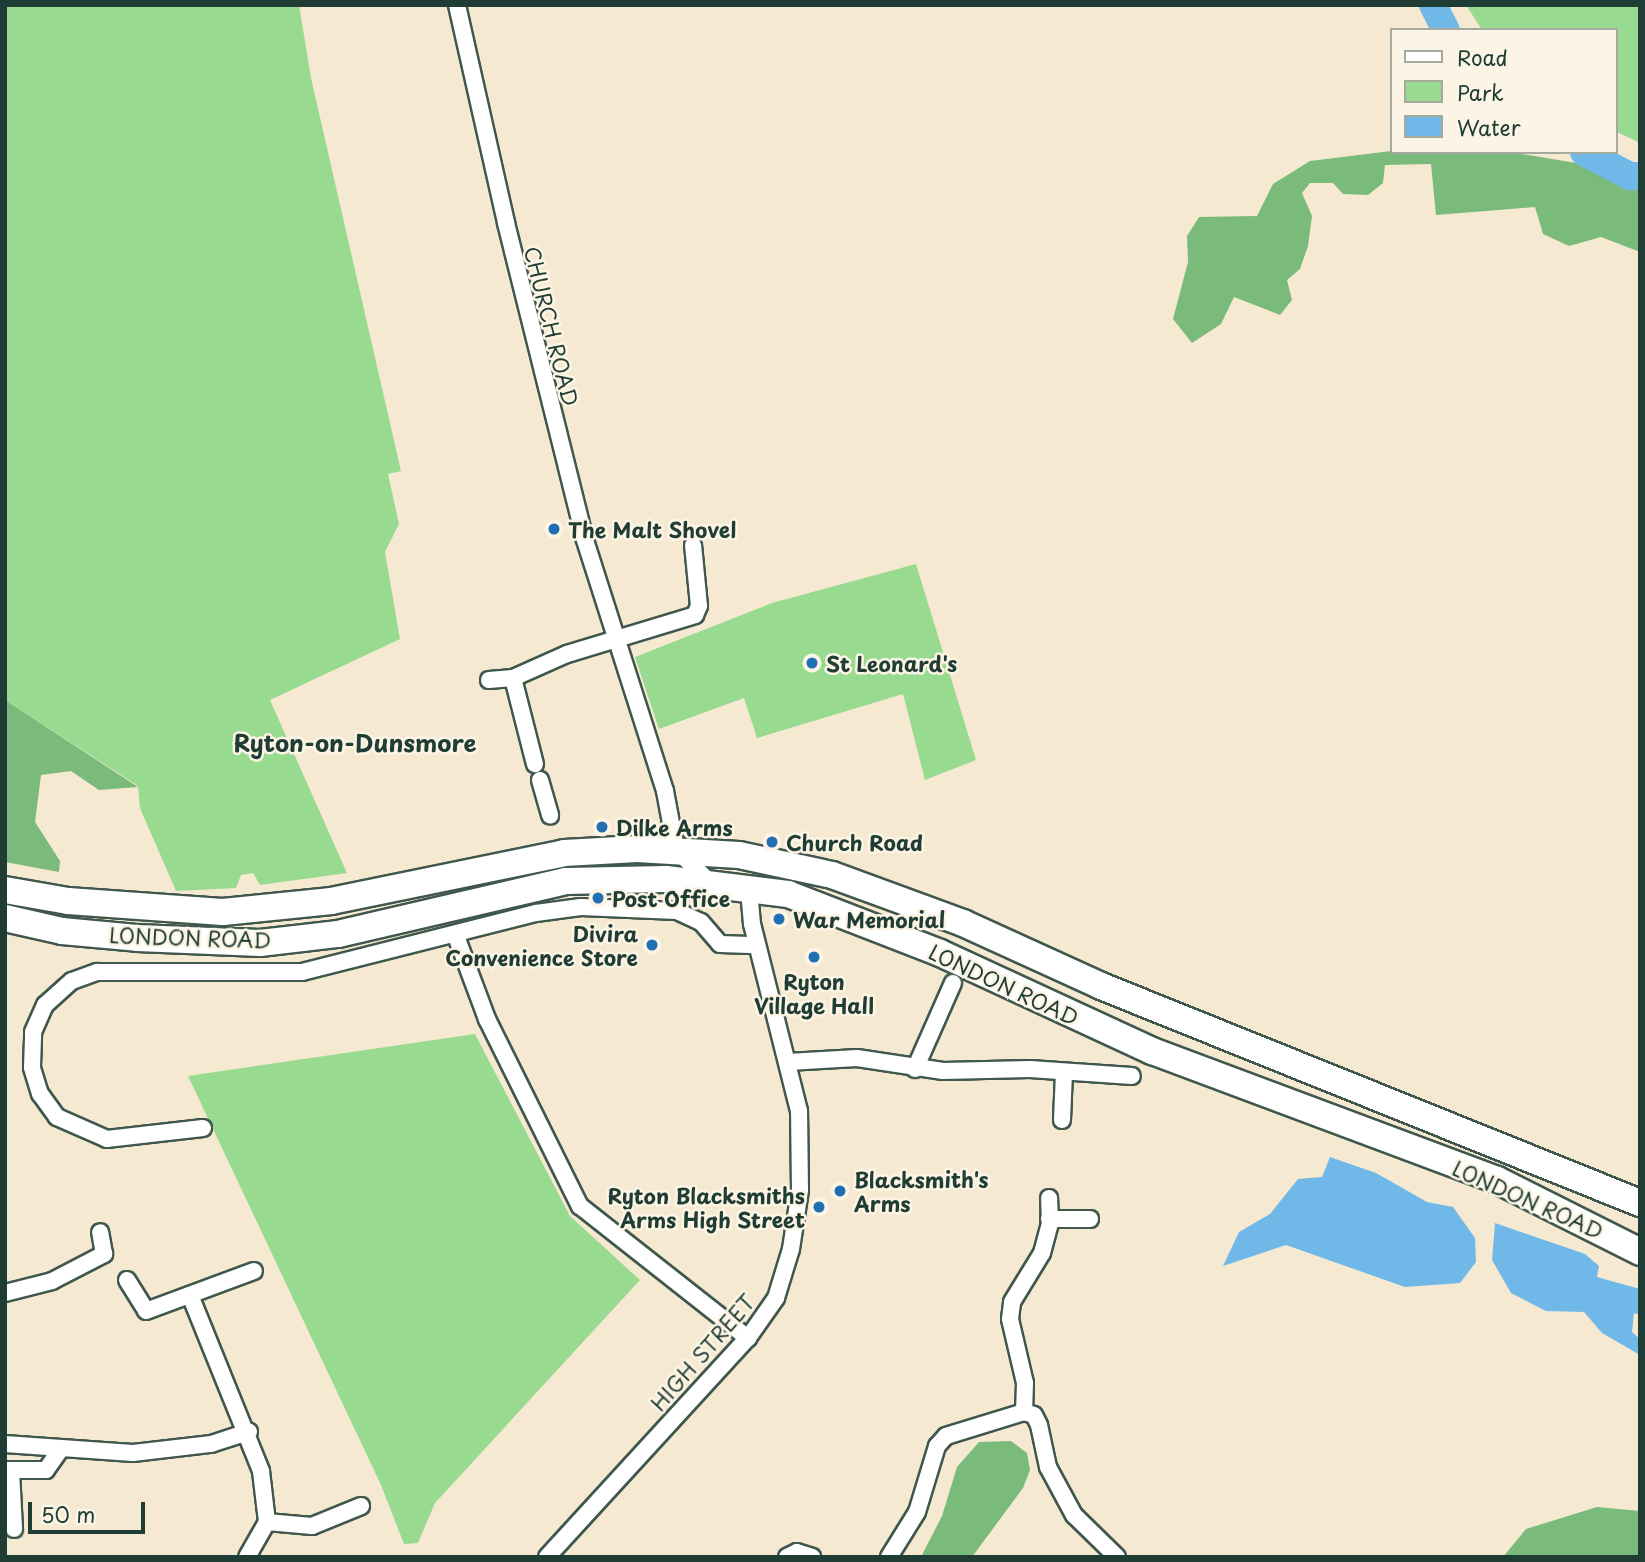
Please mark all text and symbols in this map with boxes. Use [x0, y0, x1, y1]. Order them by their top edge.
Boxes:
legend [1390, 28, 1617, 154]
text: Road [1457, 41, 1508, 73]
text: Park [1457, 76, 1504, 108]
text: Water [1457, 111, 1520, 143]
street label: CHURCH ROAD [520, 243, 584, 409]
place label: The Malt Shovel [568, 516, 737, 542]
marker: The Malt Shovel [546, 521, 562, 537]
place label: St Leonard's [826, 650, 957, 676]
marker: St Leonard's [804, 655, 820, 671]
district label: Ryton-on-Dunsmore [234, 729, 476, 757]
place label: Dilke Arms [616, 814, 733, 840]
marker: Dilke Arms [594, 819, 610, 835]
place label: Church Road [786, 829, 923, 855]
marker: Church Road [764, 834, 780, 850]
place label: Post Office [612, 885, 729, 911]
marker: Post Office [590, 890, 606, 906]
place label: War Memorial [793, 906, 946, 932]
marker: War Memorial [771, 911, 787, 927]
place label: Divira Convenience Store [444, 920, 638, 970]
street label: LONDON ROAD [108, 922, 272, 952]
marker: Divira Convenience Store [644, 937, 660, 953]
street label: LONDON ROAD [925, 938, 1083, 1030]
marker: Ryton Village Hall [806, 949, 822, 965]
place label: Ryton Village Hall [754, 968, 874, 1018]
street label: LONDON ROAD [1448, 1154, 1608, 1244]
place label: Blacksmith's Arms [854, 1166, 989, 1216]
place label: Ryton Blacksmiths Arms High Street [607, 1182, 805, 1232]
marker: Blacksmith's Arms [832, 1183, 848, 1199]
marker: Ryton Blacksmiths Arms High Street [811, 1199, 827, 1215]
street label: HIGH STREET [644, 1288, 760, 1416]
scale bar [32, 1488, 149, 1532]
text: 50 m [41, 1498, 95, 1530]

